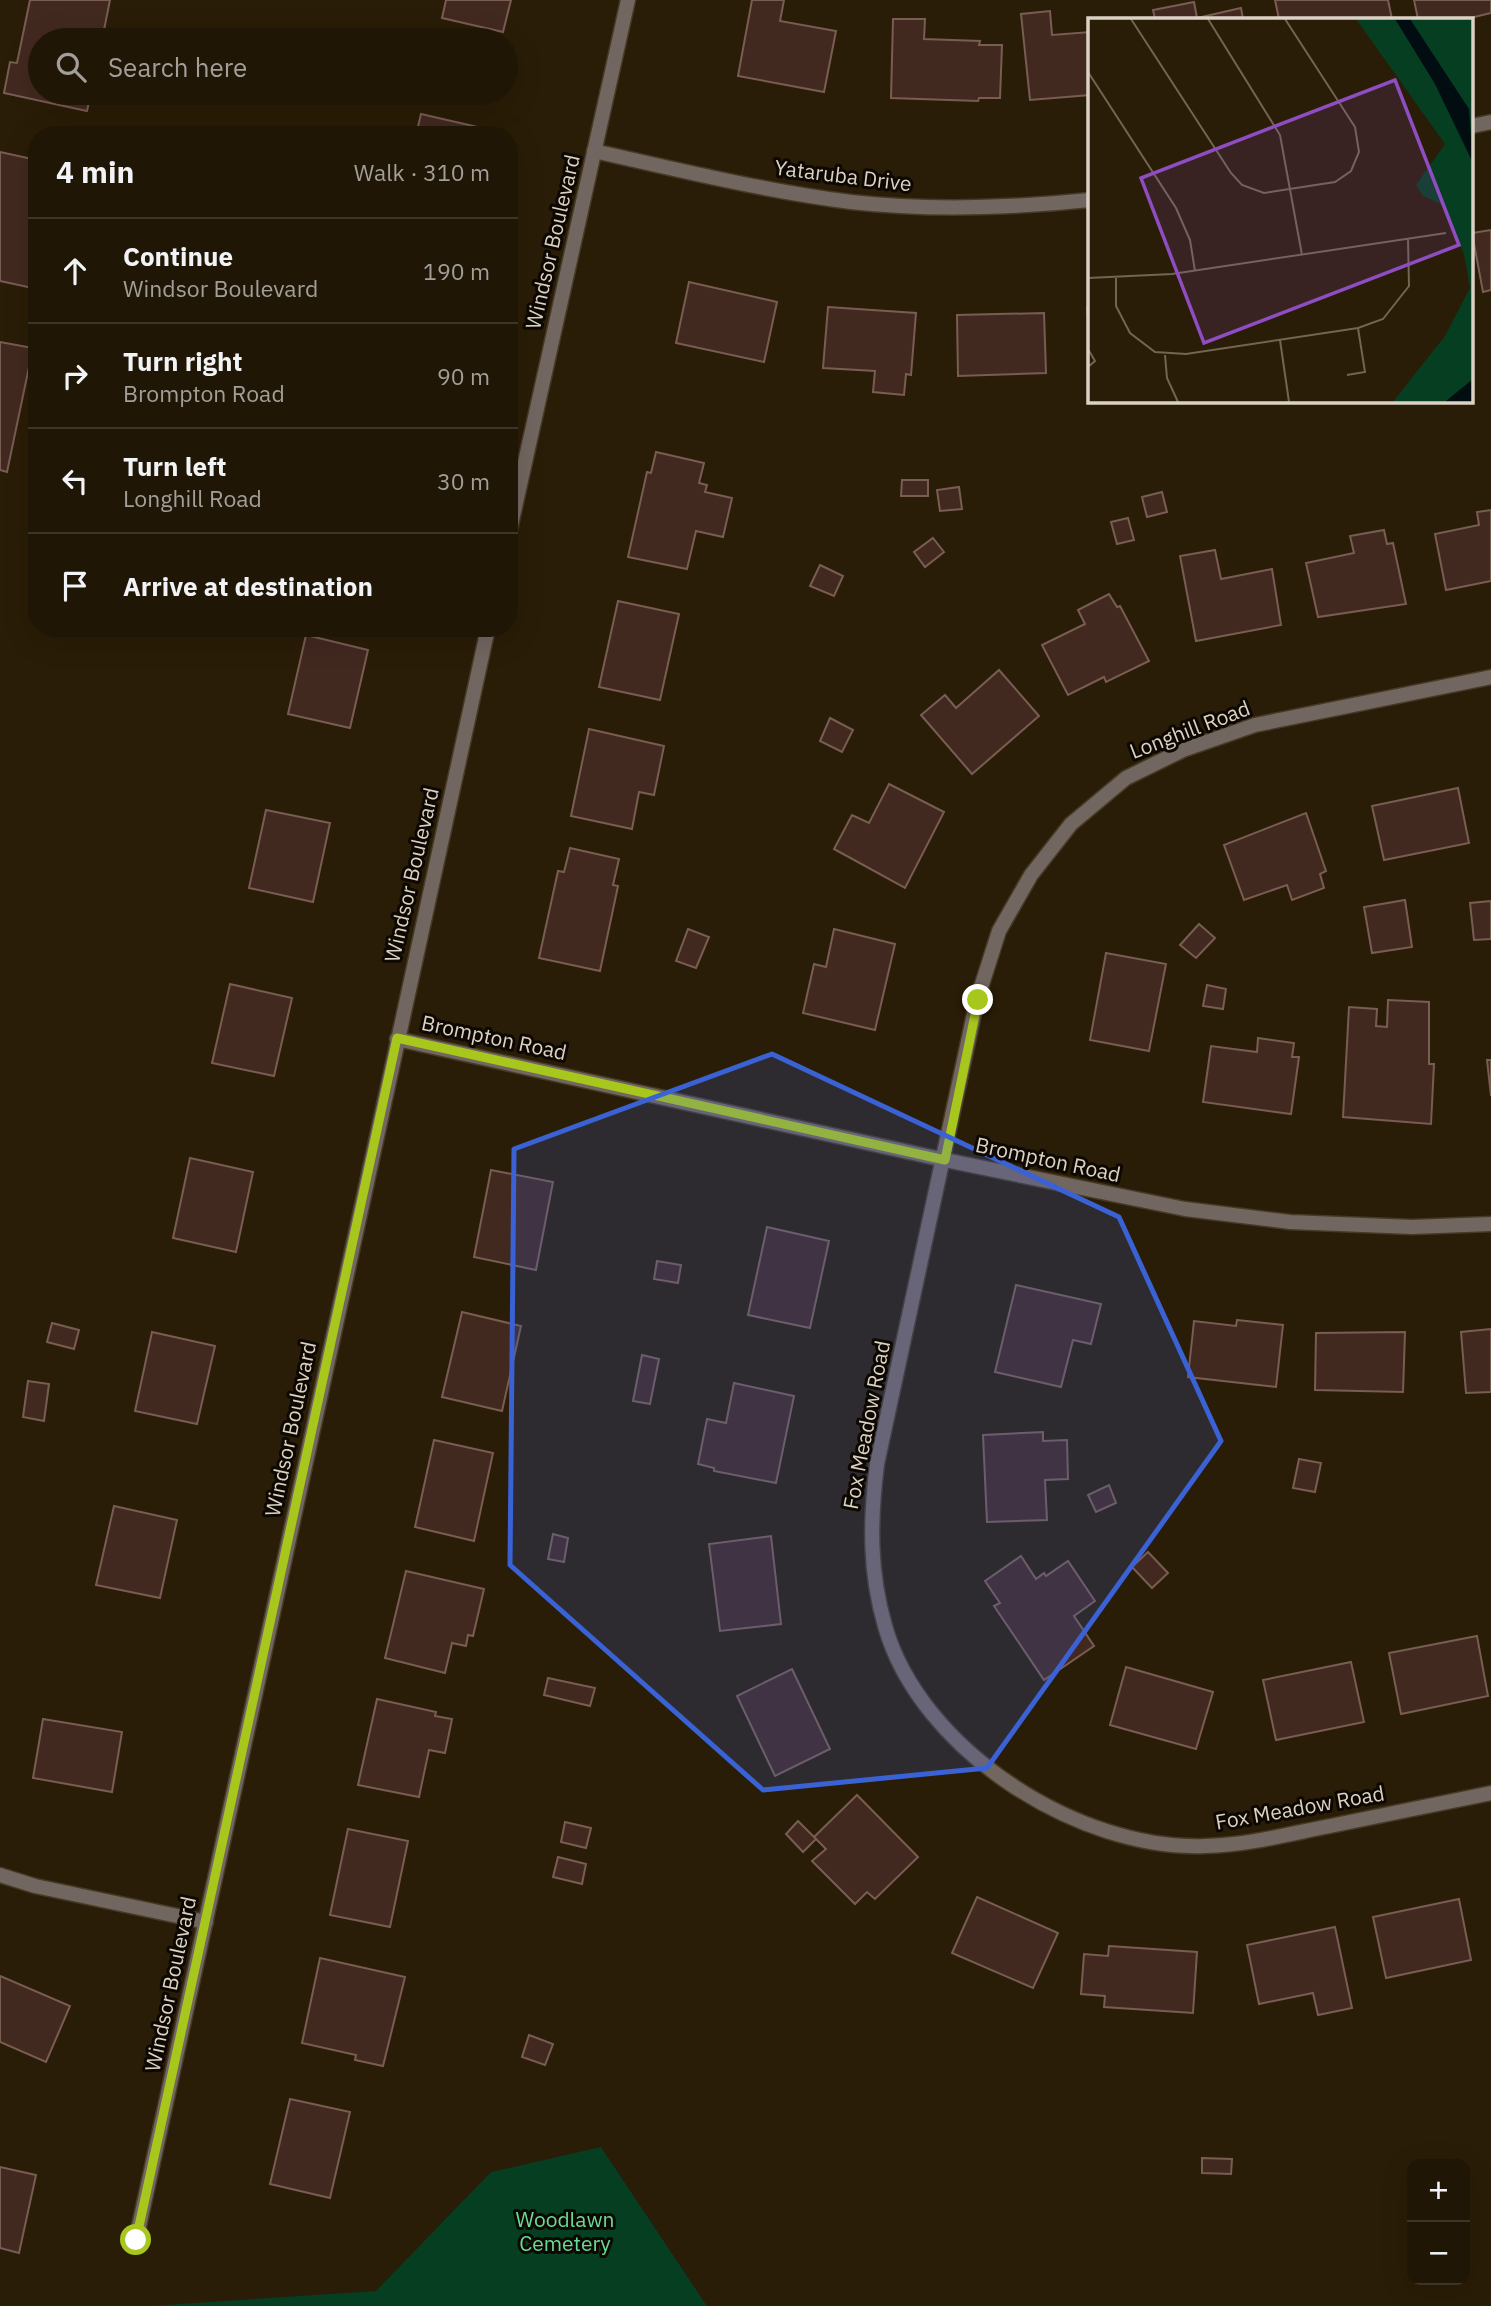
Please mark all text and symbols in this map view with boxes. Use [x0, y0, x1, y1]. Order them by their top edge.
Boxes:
inset map [1088, 18, 1474, 402]
search box [28, 28, 518, 105]
icon: search [52, 48, 90, 86]
text: Search here [108, 50, 247, 84]
text: 4 min [56, 152, 134, 191]
street label: Windsor Boulevard [518, 152, 586, 332]
street label: Yataruba Drive [773, 153, 913, 197]
text: Walk · 310 m [354, 157, 490, 187]
text: Continue [123, 239, 233, 273]
icon: ahead [56, 252, 94, 290]
text: 190 m [423, 256, 490, 286]
text: Windsor Boulevard [123, 273, 318, 303]
text: Turn right [123, 344, 242, 378]
icon: right [56, 357, 94, 395]
text: 90 m [437, 361, 490, 391]
text: Brompton Road [123, 378, 285, 408]
text: Turn left [123, 449, 226, 483]
icon: left [56, 462, 94, 500]
text: 30 m [437, 466, 490, 496]
text: Longhill Road [123, 483, 262, 513]
icon: arrive [56, 567, 94, 605]
text: Arrive at destination [123, 569, 373, 603]
street label: Longhill Road [1125, 693, 1254, 765]
street label: Windsor Boulevard [377, 785, 445, 965]
route end [962, 984, 993, 1015]
street label: Brompton Road [419, 1008, 569, 1066]
street label: Brompton Road [973, 1130, 1123, 1188]
street label: Fox Meadow Road [836, 1338, 896, 1512]
street label: Windsor Boulevard [258, 1339, 322, 1519]
street label: Fox Meadow Road [1213, 1778, 1387, 1836]
street label: Windsor Boulevard [138, 1894, 202, 2074]
map controls [1407, 2159, 1470, 2285]
button: + [1407, 2159, 1470, 2222]
park label: Woodlawn Cemetery [515, 2205, 615, 2257]
button: − [1407, 2222, 1470, 2285]
route start [120, 2224, 151, 2255]

